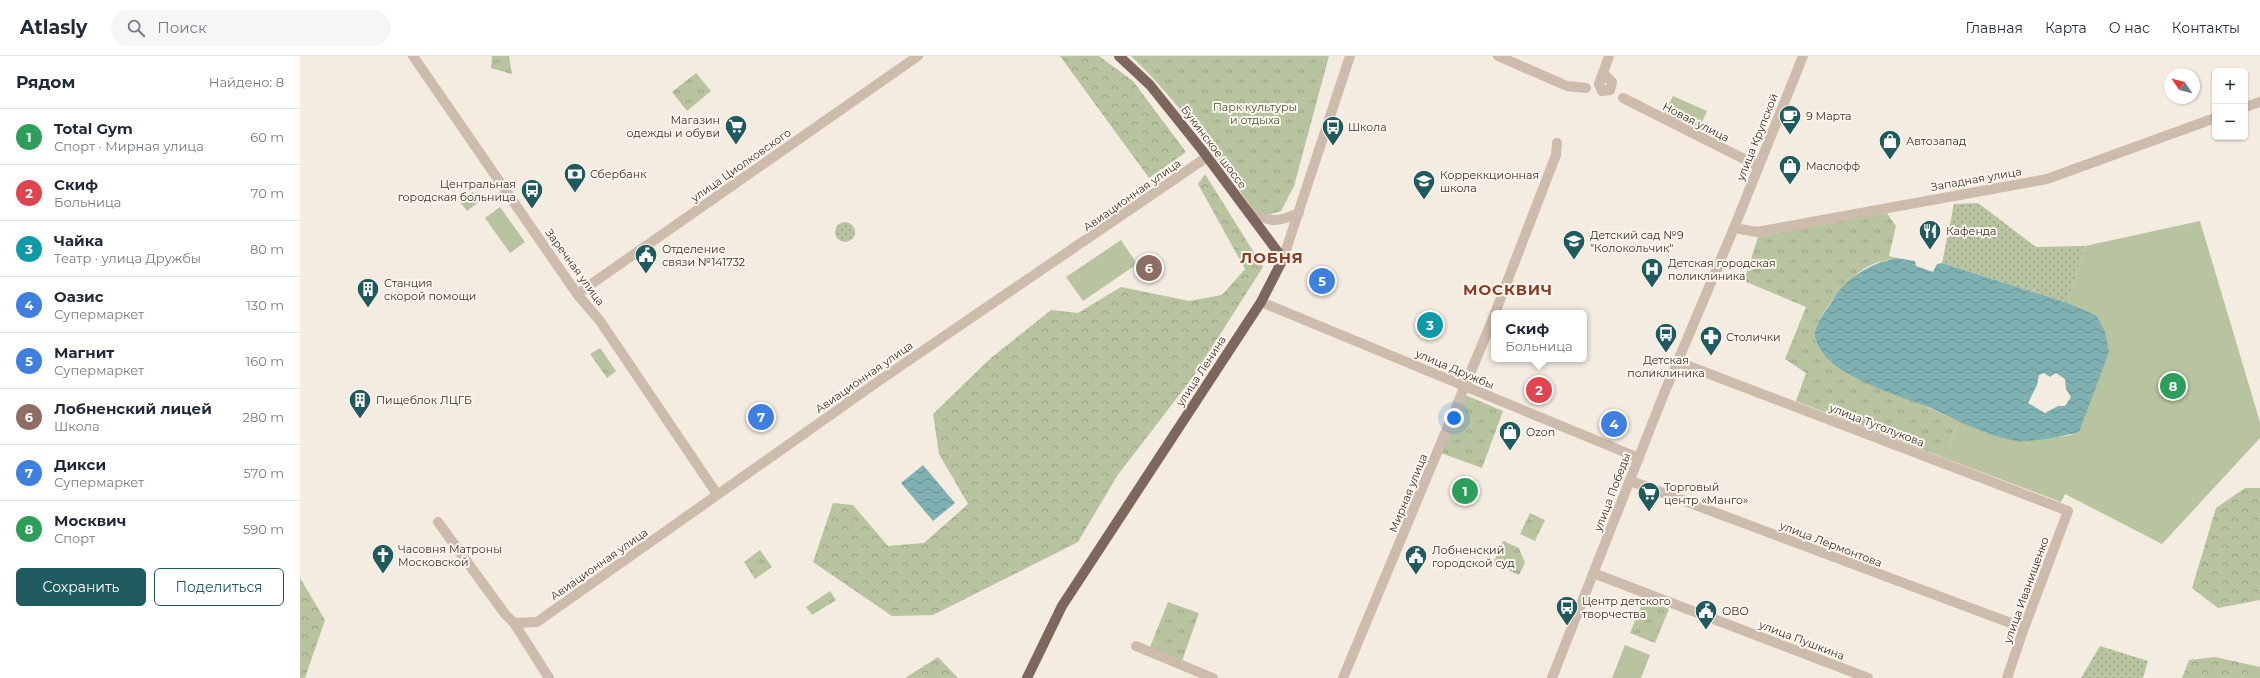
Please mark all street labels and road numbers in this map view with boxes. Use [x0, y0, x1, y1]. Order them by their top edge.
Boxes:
street label: улица Крупской [1733, 91, 1781, 184]
street label: Новая улица [1660, 99, 1732, 145]
street label: Букинское шоссе [1178, 103, 1250, 192]
street label: улица Циолковского [687, 125, 794, 205]
street label: Авиационная улица [1080, 156, 1184, 234]
street label: Западная улица [1929, 164, 2023, 194]
street label: Заречная улица [542, 226, 608, 308]
street label: улица Ленина [1172, 333, 1229, 410]
street label: Авиационная улица [812, 338, 916, 416]
street label: улица Дружбы [1413, 346, 1496, 392]
street label: улица Туголукова [1827, 400, 1927, 450]
street label: улица Победы [1590, 451, 1633, 534]
street label: Мирная улица [1386, 452, 1430, 534]
street label: улица Лермонтова [1777, 518, 1884, 570]
street label: Авиационная улица [547, 525, 651, 603]
street label: улица Иванищенко [2000, 535, 2052, 646]
street label: улица Пушкина [1756, 617, 1847, 663]

